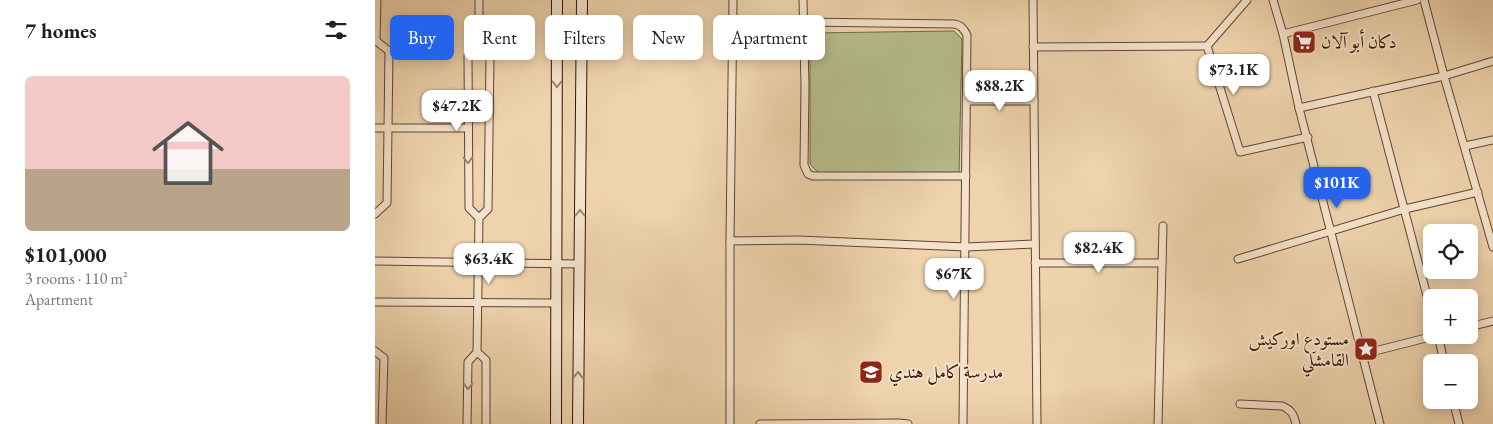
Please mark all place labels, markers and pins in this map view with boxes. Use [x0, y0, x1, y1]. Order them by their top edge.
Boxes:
supermarket icon: دكان أبو آلان [1291, 29, 1317, 55]
place label: دكان أبو آلان [1321, 29, 1397, 53]
pin: $73.1K [1193, 54, 1275, 96]
pin: $88.2K [959, 70, 1041, 112]
pin: $47.2K [416, 90, 498, 132]
pin: $101K [1302, 166, 1372, 209]
pin: $82.4K [1058, 232, 1140, 274]
pin: $63.4K [448, 242, 530, 285]
pin: $67K [924, 258, 984, 300]
place label: مستودع اوركيش القامشلي [1248, 327, 1349, 377]
place icon: مستودع اوركيش القامشلي [1353, 336, 1379, 362]
school or university icon: مدرسة كامل هندي [858, 359, 884, 385]
place label: مدرسة كامل هندي [889, 360, 1003, 387]

